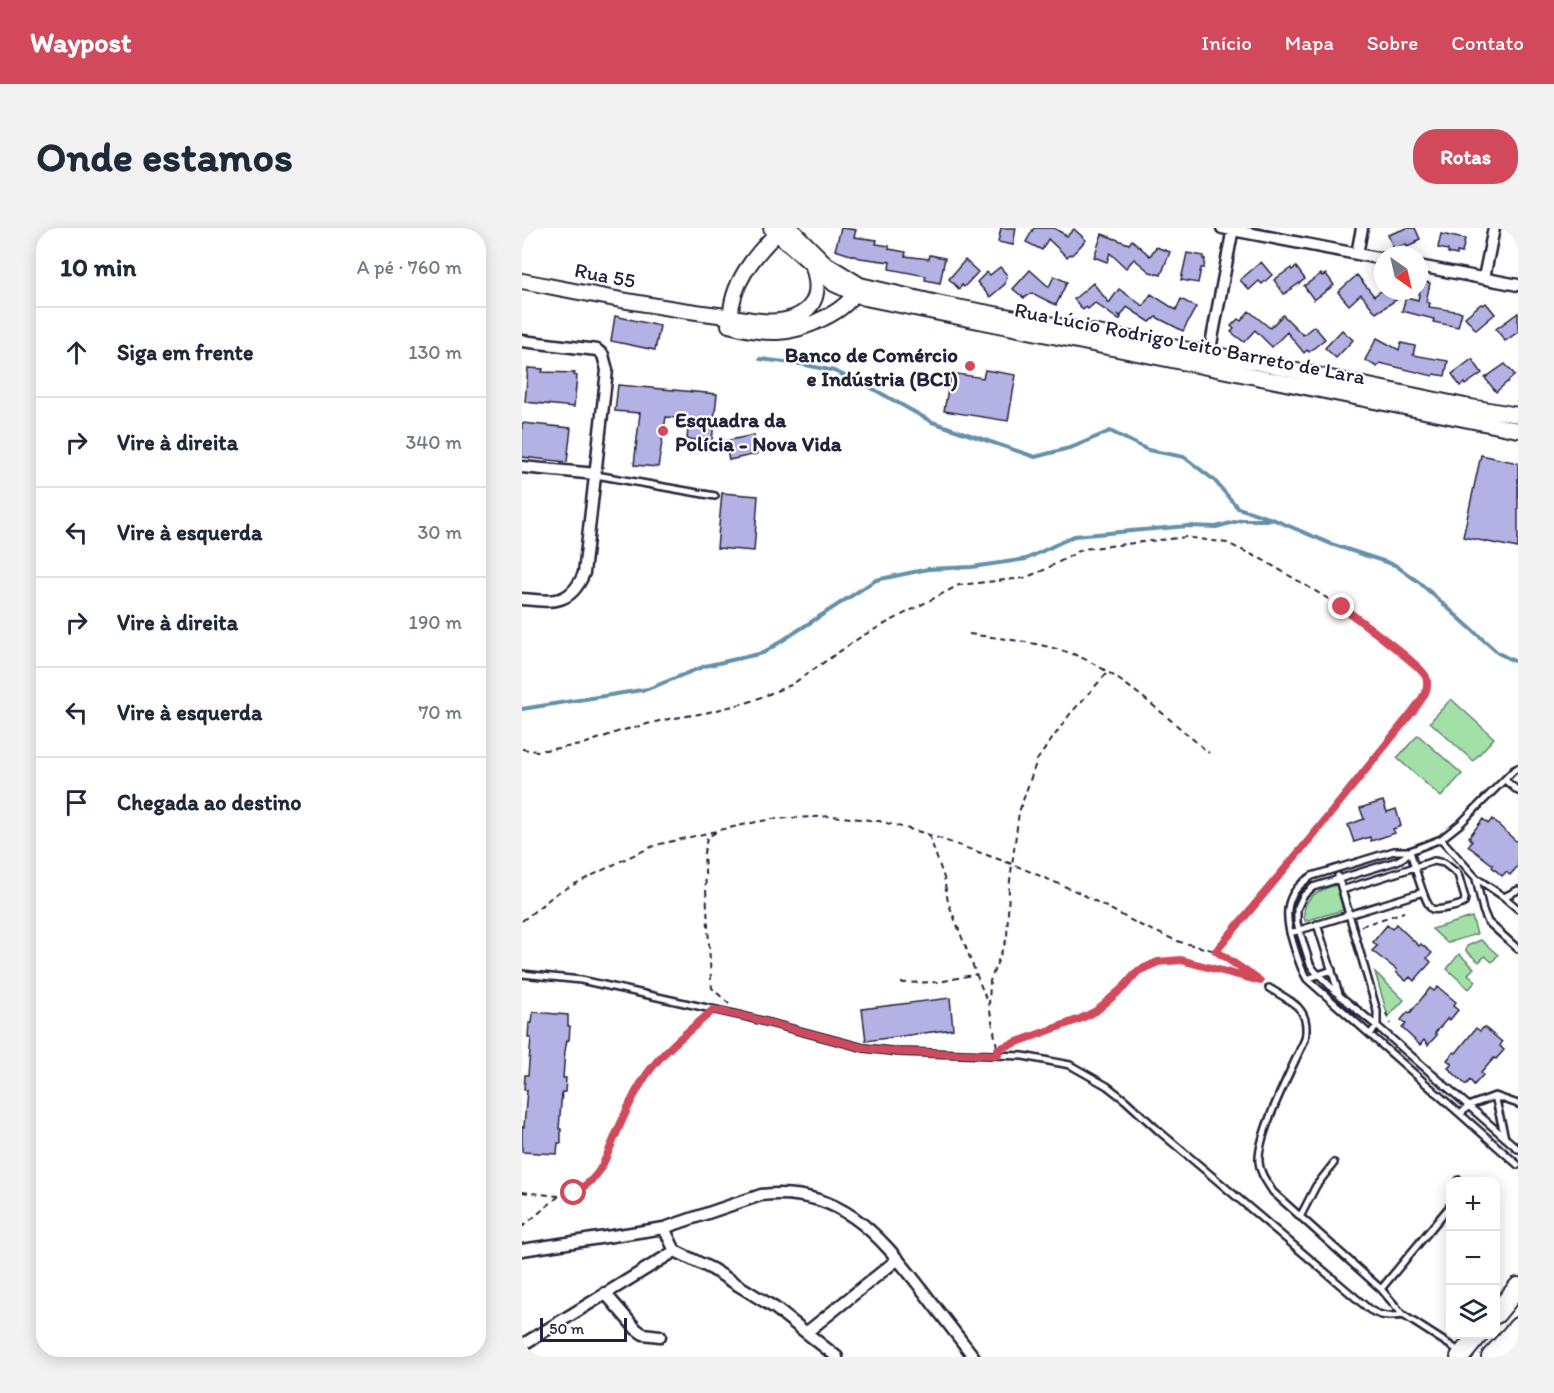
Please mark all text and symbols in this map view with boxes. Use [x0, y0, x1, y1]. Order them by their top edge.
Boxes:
text: Waypost [30, 25, 132, 59]
text: Início [1201, 30, 1252, 55]
text: Mapa [1285, 30, 1334, 55]
text: Sobre [1367, 30, 1418, 55]
text: Contato [1451, 30, 1524, 55]
button: Rotas [1413, 129, 1518, 184]
text: Onde estamos [36, 131, 293, 182]
north arrow [1374, 246, 1428, 300]
text: 10 min [60, 251, 136, 283]
text: A pé · 760 m [357, 255, 462, 279]
street label: Rua 55 [572, 257, 638, 293]
street label: Rua Lúcio Rodrigo Leito Barreto de Lara [1012, 297, 1368, 389]
icon: ahead [60, 336, 93, 369]
text: Siga em frente [117, 339, 253, 366]
text: 130 m [408, 340, 462, 364]
place label: Banco de Comércio e Indústria (BCI) [785, 342, 958, 392]
marker: Banco de Comércio e Indústria (BCI) [963, 359, 977, 373]
place label: Esquadra da Polícia - Nova Vida [675, 407, 843, 456]
marker: Esquadra da Polícia - Nova Vida [656, 424, 670, 438]
icon: right [60, 426, 93, 459]
text: Vire à direita [117, 429, 238, 456]
text: 340 m [405, 430, 462, 454]
icon: left [60, 516, 93, 549]
text: Vire à esquerda [117, 519, 262, 546]
text: 30 m [417, 520, 462, 544]
route end [1328, 593, 1354, 619]
icon: right [60, 606, 93, 639]
text: Vire à direita [117, 609, 238, 636]
text: 190 m [409, 610, 462, 634]
icon: left [60, 696, 93, 729]
text: Vire à esquerda [117, 699, 262, 726]
text: 70 m [418, 700, 462, 724]
icon: arrive [60, 786, 93, 819]
text: Chegada ao destino [117, 789, 301, 816]
map controls [1446, 1177, 1500, 1339]
button: + [1446, 1177, 1500, 1231]
route start [560, 1179, 586, 1205]
button: − [1446, 1231, 1500, 1285]
button: layers [1446, 1285, 1500, 1339]
scale bar [540, 1315, 627, 1342]
text: 50 m [549, 1319, 584, 1338]

